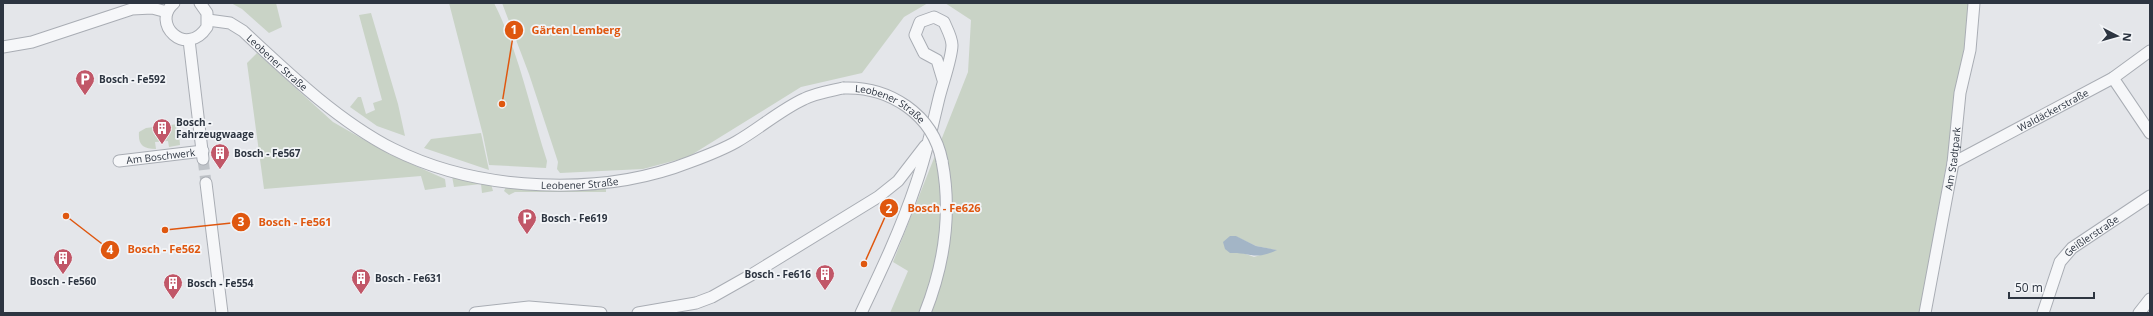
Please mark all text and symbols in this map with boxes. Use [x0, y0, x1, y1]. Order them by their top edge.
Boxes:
north arrow [2097, 16, 2137, 56]
callout: Gärten Lemberg [504, 19, 629, 42]
text: 1 [511, 21, 517, 38]
text: Gärten Lemberg [531, 22, 621, 37]
street label: Leobener Straße [244, 31, 311, 94]
text: N [2120, 32, 2135, 42]
parking icon: Bosch - Fe592 [74, 68, 96, 96]
place label: Bosch - Fe592 [99, 72, 166, 86]
street label: Leobener Straße [855, 81, 929, 126]
street label: Waldäckerstraße [2015, 85, 2091, 135]
place label: Bosch - Fahrzeugwaage [176, 115, 254, 141]
building icon: Bosch - Fahrzeugwaage [151, 117, 173, 145]
street label: Am Stadtpark [1941, 126, 1964, 191]
building icon: Bosch - Fe567 [209, 142, 231, 170]
street label: Am Boschwerk [126, 145, 197, 167]
place label: Bosch - Fe567 [234, 146, 301, 160]
street label: Leobener Straße [541, 174, 620, 192]
callout: Bosch - Fe626 [879, 197, 988, 220]
text: 2 [886, 200, 893, 217]
text: Bosch - Fe626 [907, 200, 981, 215]
parking icon: Bosch - Fe619 [516, 207, 538, 235]
callout: Bosch - Fe561 [231, 211, 340, 234]
place label: Bosch - Fe619 [541, 211, 608, 225]
street label: Geißlerstraße [2061, 212, 2122, 259]
text: 3 [238, 213, 245, 230]
text: Bosch - Fe561 [258, 214, 332, 229]
callout: Bosch - Fe562 [100, 238, 209, 261]
text: 4 [107, 241, 114, 258]
text: Bosch - Fe562 [127, 241, 201, 256]
building icon: Bosch - Fe560 [52, 247, 74, 275]
building icon: Bosch - Fe616 [814, 263, 836, 291]
building icon: Bosch - Fe631 [350, 267, 372, 295]
place label: Bosch - Fe616 [744, 267, 811, 281]
place label: Bosch - Fe631 [375, 271, 442, 285]
building icon: Bosch - Fe554 [162, 272, 184, 300]
place label: Bosch - Fe560 [30, 274, 97, 288]
scale bar [2009, 274, 2094, 300]
place label: Bosch - Fe554 [187, 276, 254, 290]
text: 50 m [2015, 279, 2043, 296]

